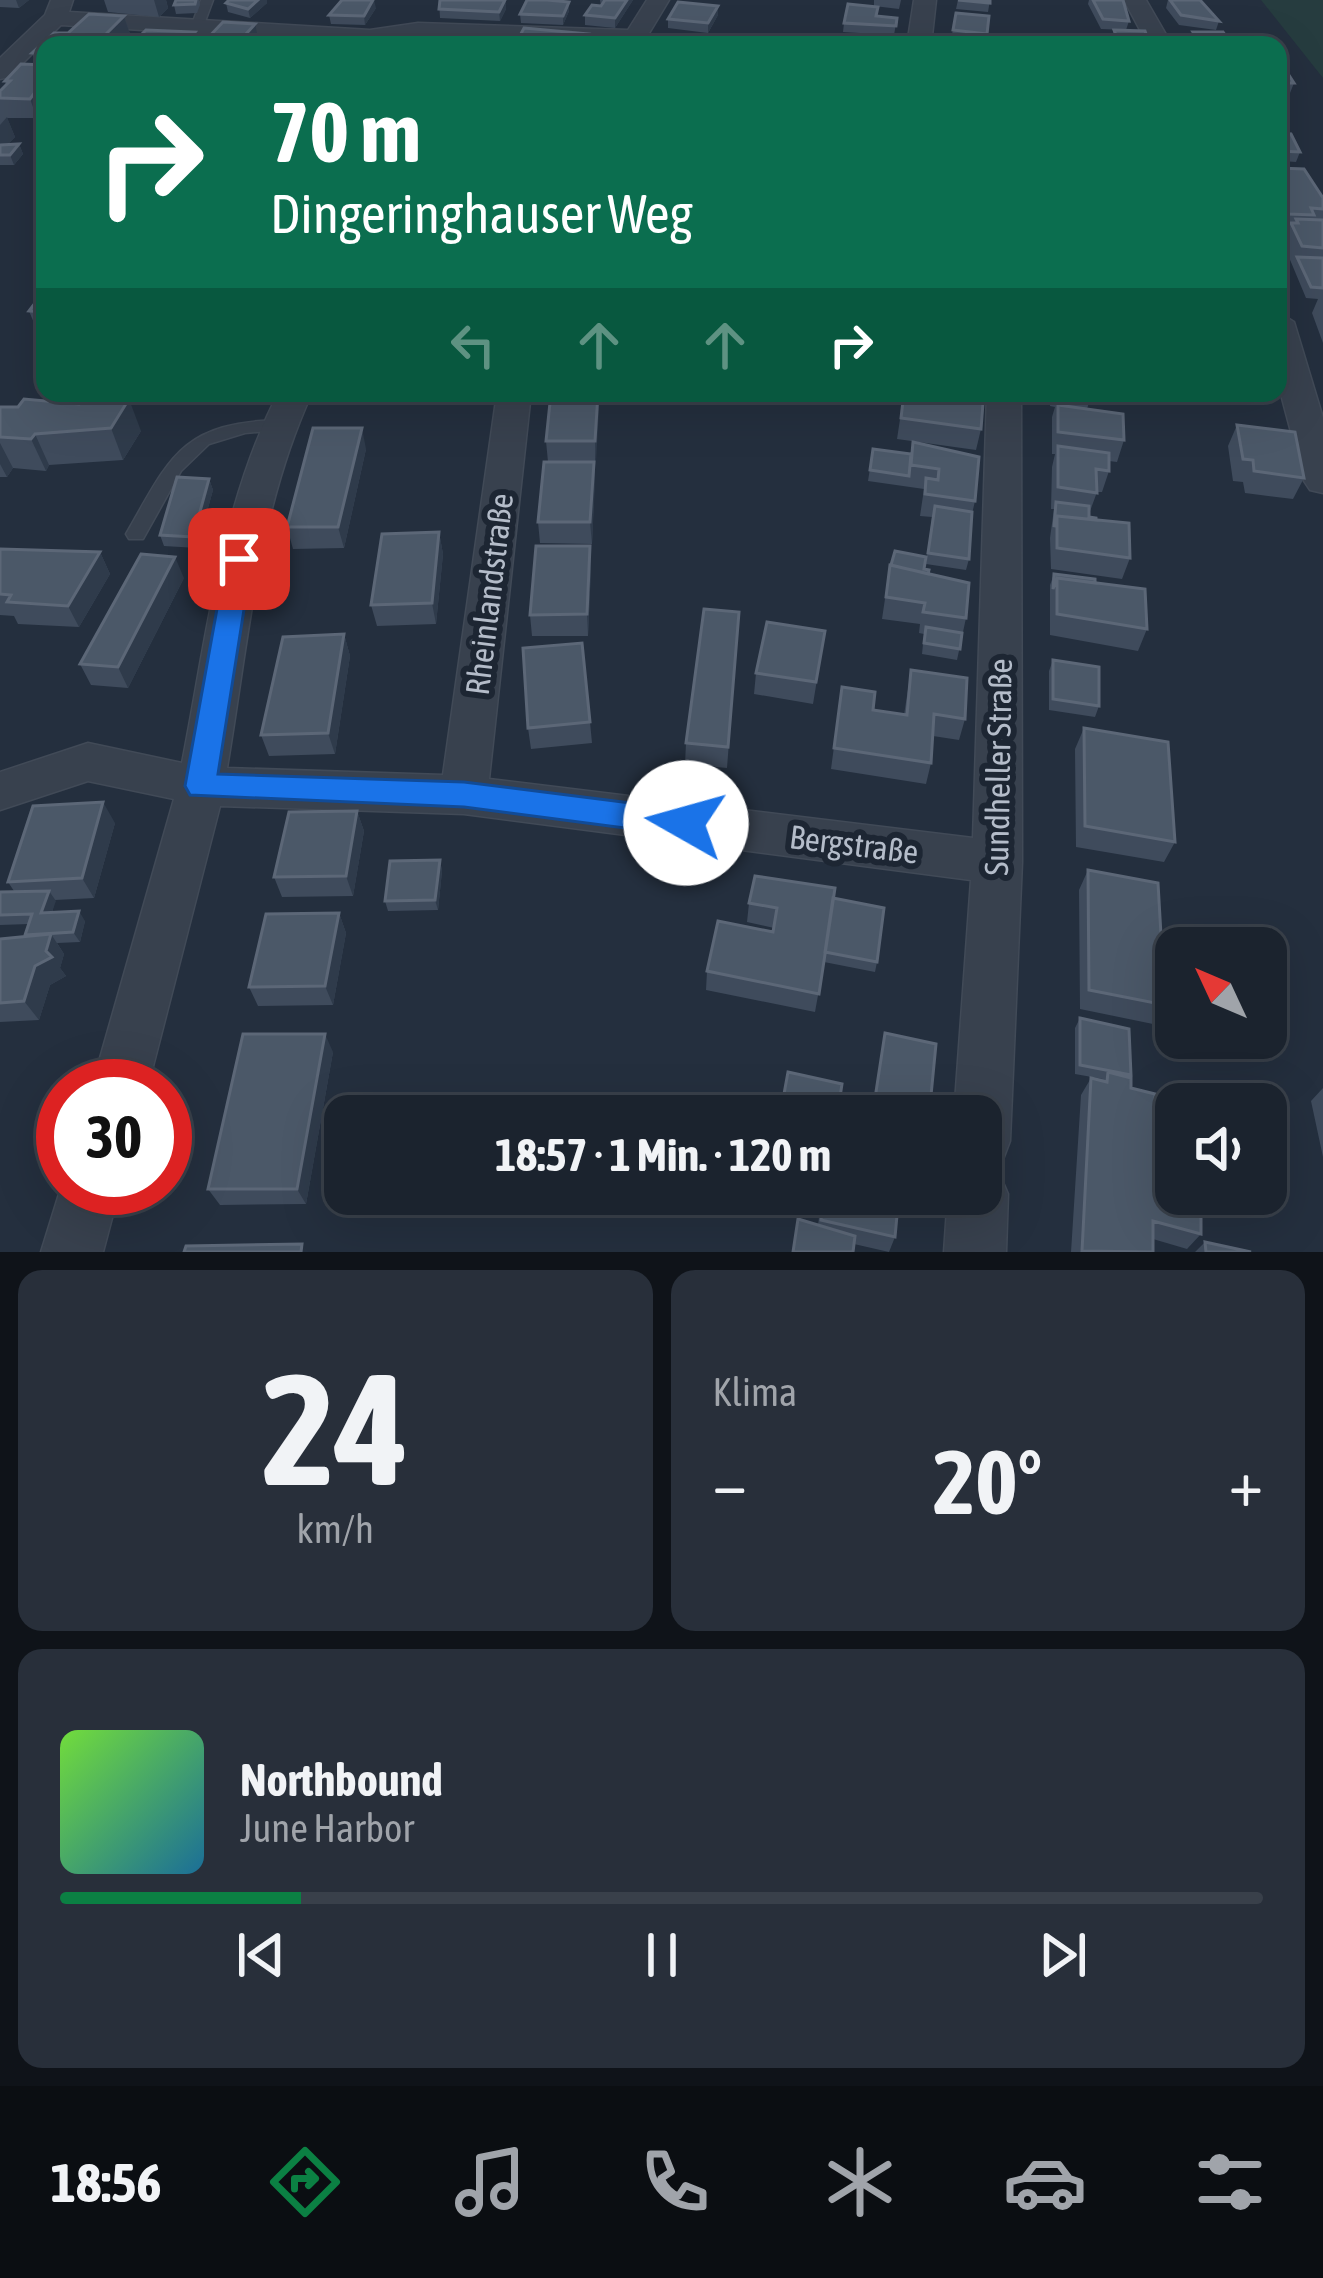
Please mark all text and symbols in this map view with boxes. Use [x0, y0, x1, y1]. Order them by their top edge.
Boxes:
icon: right [72, 84, 228, 240]
text: 70 m [270, 84, 421, 180]
text: Dingeringhauser Weg [270, 183, 693, 244]
icon: left [440, 312, 506, 378]
icon: ahead [566, 312, 632, 378]
icon: ahead [692, 312, 758, 378]
icon: right [818, 312, 884, 378]
street label: Rheinlandstraße [458, 491, 520, 697]
pin [188, 508, 290, 610]
icon: arrive [206, 526, 272, 592]
street label: Sundheller Straße [977, 658, 1019, 876]
position arrow [623, 760, 749, 886]
street label: Bergstraße [787, 817, 921, 871]
north arrow [1155, 927, 1287, 1059]
map controls [1155, 927, 1287, 1215]
speed limit sign: 30 [36, 1059, 192, 1215]
button: sound [1155, 1083, 1287, 1215]
text: 18:57 · 1 Min. · 120 m [495, 1129, 831, 1181]
text: 24 [262, 1339, 409, 1518]
text: Klima [713, 1370, 797, 1414]
text: 20° [933, 1430, 1042, 1533]
text: − [713, 1444, 747, 1520]
text: + [1229, 1444, 1263, 1520]
text: km/h [297, 1507, 374, 1551]
text: Northbound [240, 1754, 443, 1806]
text: June Harbor [240, 1806, 414, 1850]
icon: previous [228, 1922, 294, 1988]
icon: pause [629, 1922, 695, 1988]
icon: next [1030, 1922, 1096, 1988]
icon: directions [263, 2140, 347, 2224]
icon: music [448, 2140, 532, 2224]
icon: phone [633, 2140, 717, 2224]
icon: climate [818, 2140, 902, 2224]
icon: car [1003, 2140, 1087, 2224]
icon: filters [1188, 2140, 1272, 2224]
text: 18:56 [51, 2152, 162, 2213]

